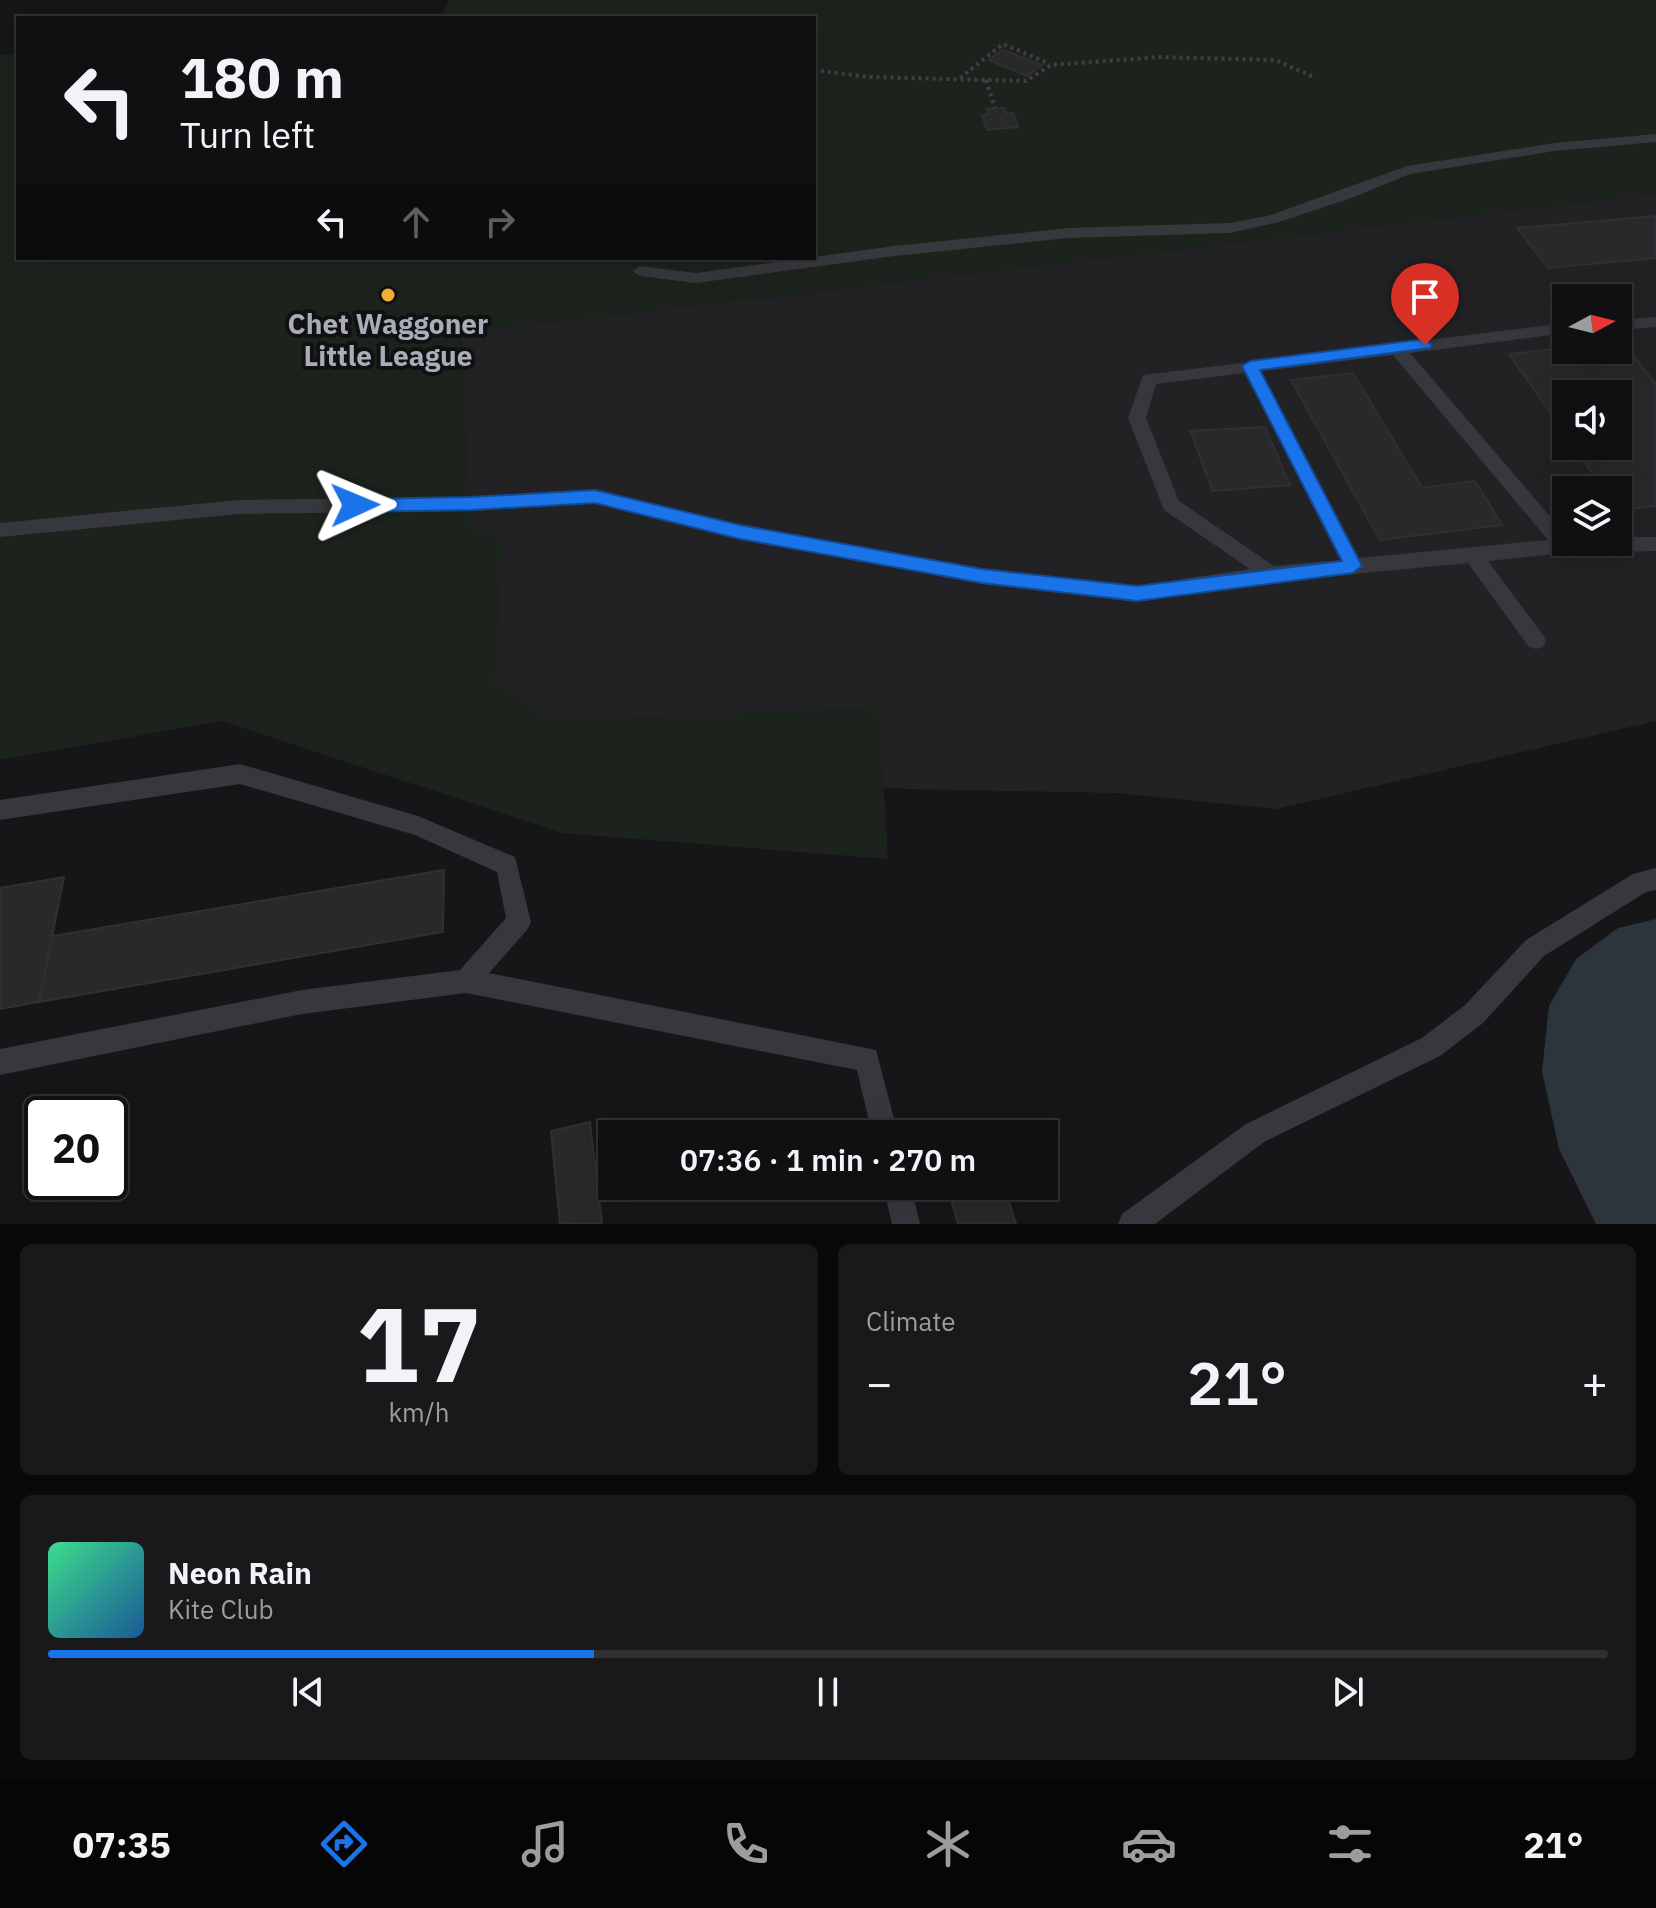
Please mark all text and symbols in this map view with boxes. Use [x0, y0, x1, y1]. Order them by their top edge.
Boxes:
text: 180 m [180, 41, 344, 113]
icon: left [48, 48, 152, 152]
text: Turn left [180, 111, 315, 158]
icon: left [310, 200, 354, 244]
icon: ahead [394, 200, 438, 244]
icon: right [478, 200, 522, 244]
pin [1391, 263, 1459, 345]
icon: arrive [1403, 275, 1447, 319]
north arrow [1552, 284, 1632, 364]
map controls [1552, 284, 1632, 556]
marker: Chet Waggoner Little League [379, 286, 397, 304]
place label: Chet Waggoner Little League [288, 305, 488, 374]
button: sound [1552, 380, 1632, 460]
position arrow [313, 463, 397, 547]
button: layers [1552, 476, 1632, 556]
speed limit sign: 20 [24, 1096, 128, 1200]
text: 07:36 · 1 min · 270 m [680, 1140, 976, 1179]
text: 17 [357, 1275, 481, 1411]
text: Climate [866, 1304, 956, 1338]
text: 21° [1187, 1343, 1287, 1422]
text: − [866, 1354, 892, 1411]
text: + [1582, 1354, 1608, 1411]
text: km/h [388, 1395, 450, 1429]
text: Neon Rain [168, 1553, 312, 1592]
text: Kite Club [168, 1592, 273, 1626]
icon: previous [286, 1670, 330, 1714]
icon: pause [806, 1670, 850, 1714]
icon: next [1326, 1670, 1370, 1714]
icon: directions [316, 1816, 372, 1872]
icon: music [517, 1816, 573, 1872]
icon: phone [718, 1816, 774, 1872]
icon: climate [920, 1816, 976, 1872]
icon: car [1121, 1816, 1177, 1872]
icon: filters [1322, 1816, 1378, 1872]
text: 07:35 [73, 1821, 171, 1868]
text: 21° [1523, 1821, 1583, 1868]

